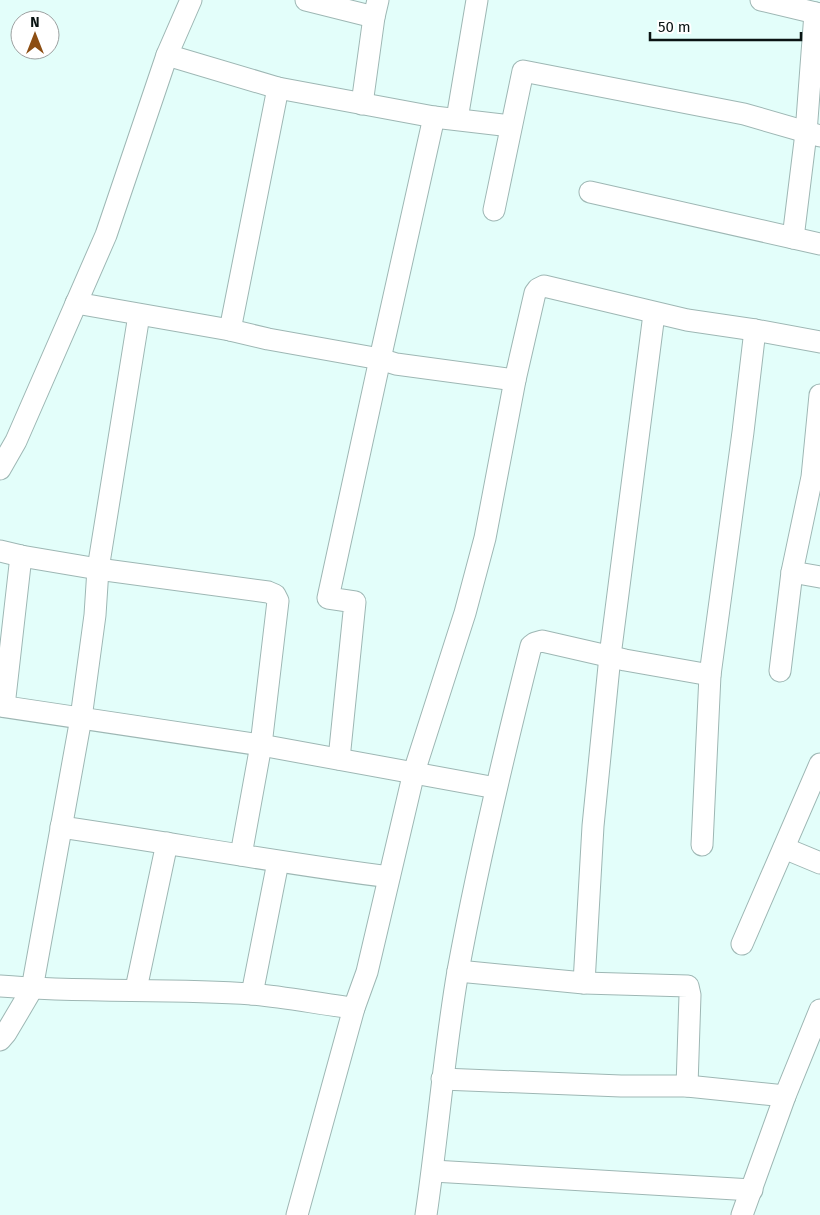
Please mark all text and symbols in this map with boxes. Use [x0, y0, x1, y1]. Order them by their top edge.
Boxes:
north arrow [10, 10, 60, 60]
scale bar [650, 10, 801, 42]
text: N [30, 14, 40, 31]
text: 50 m [658, 18, 691, 36]

